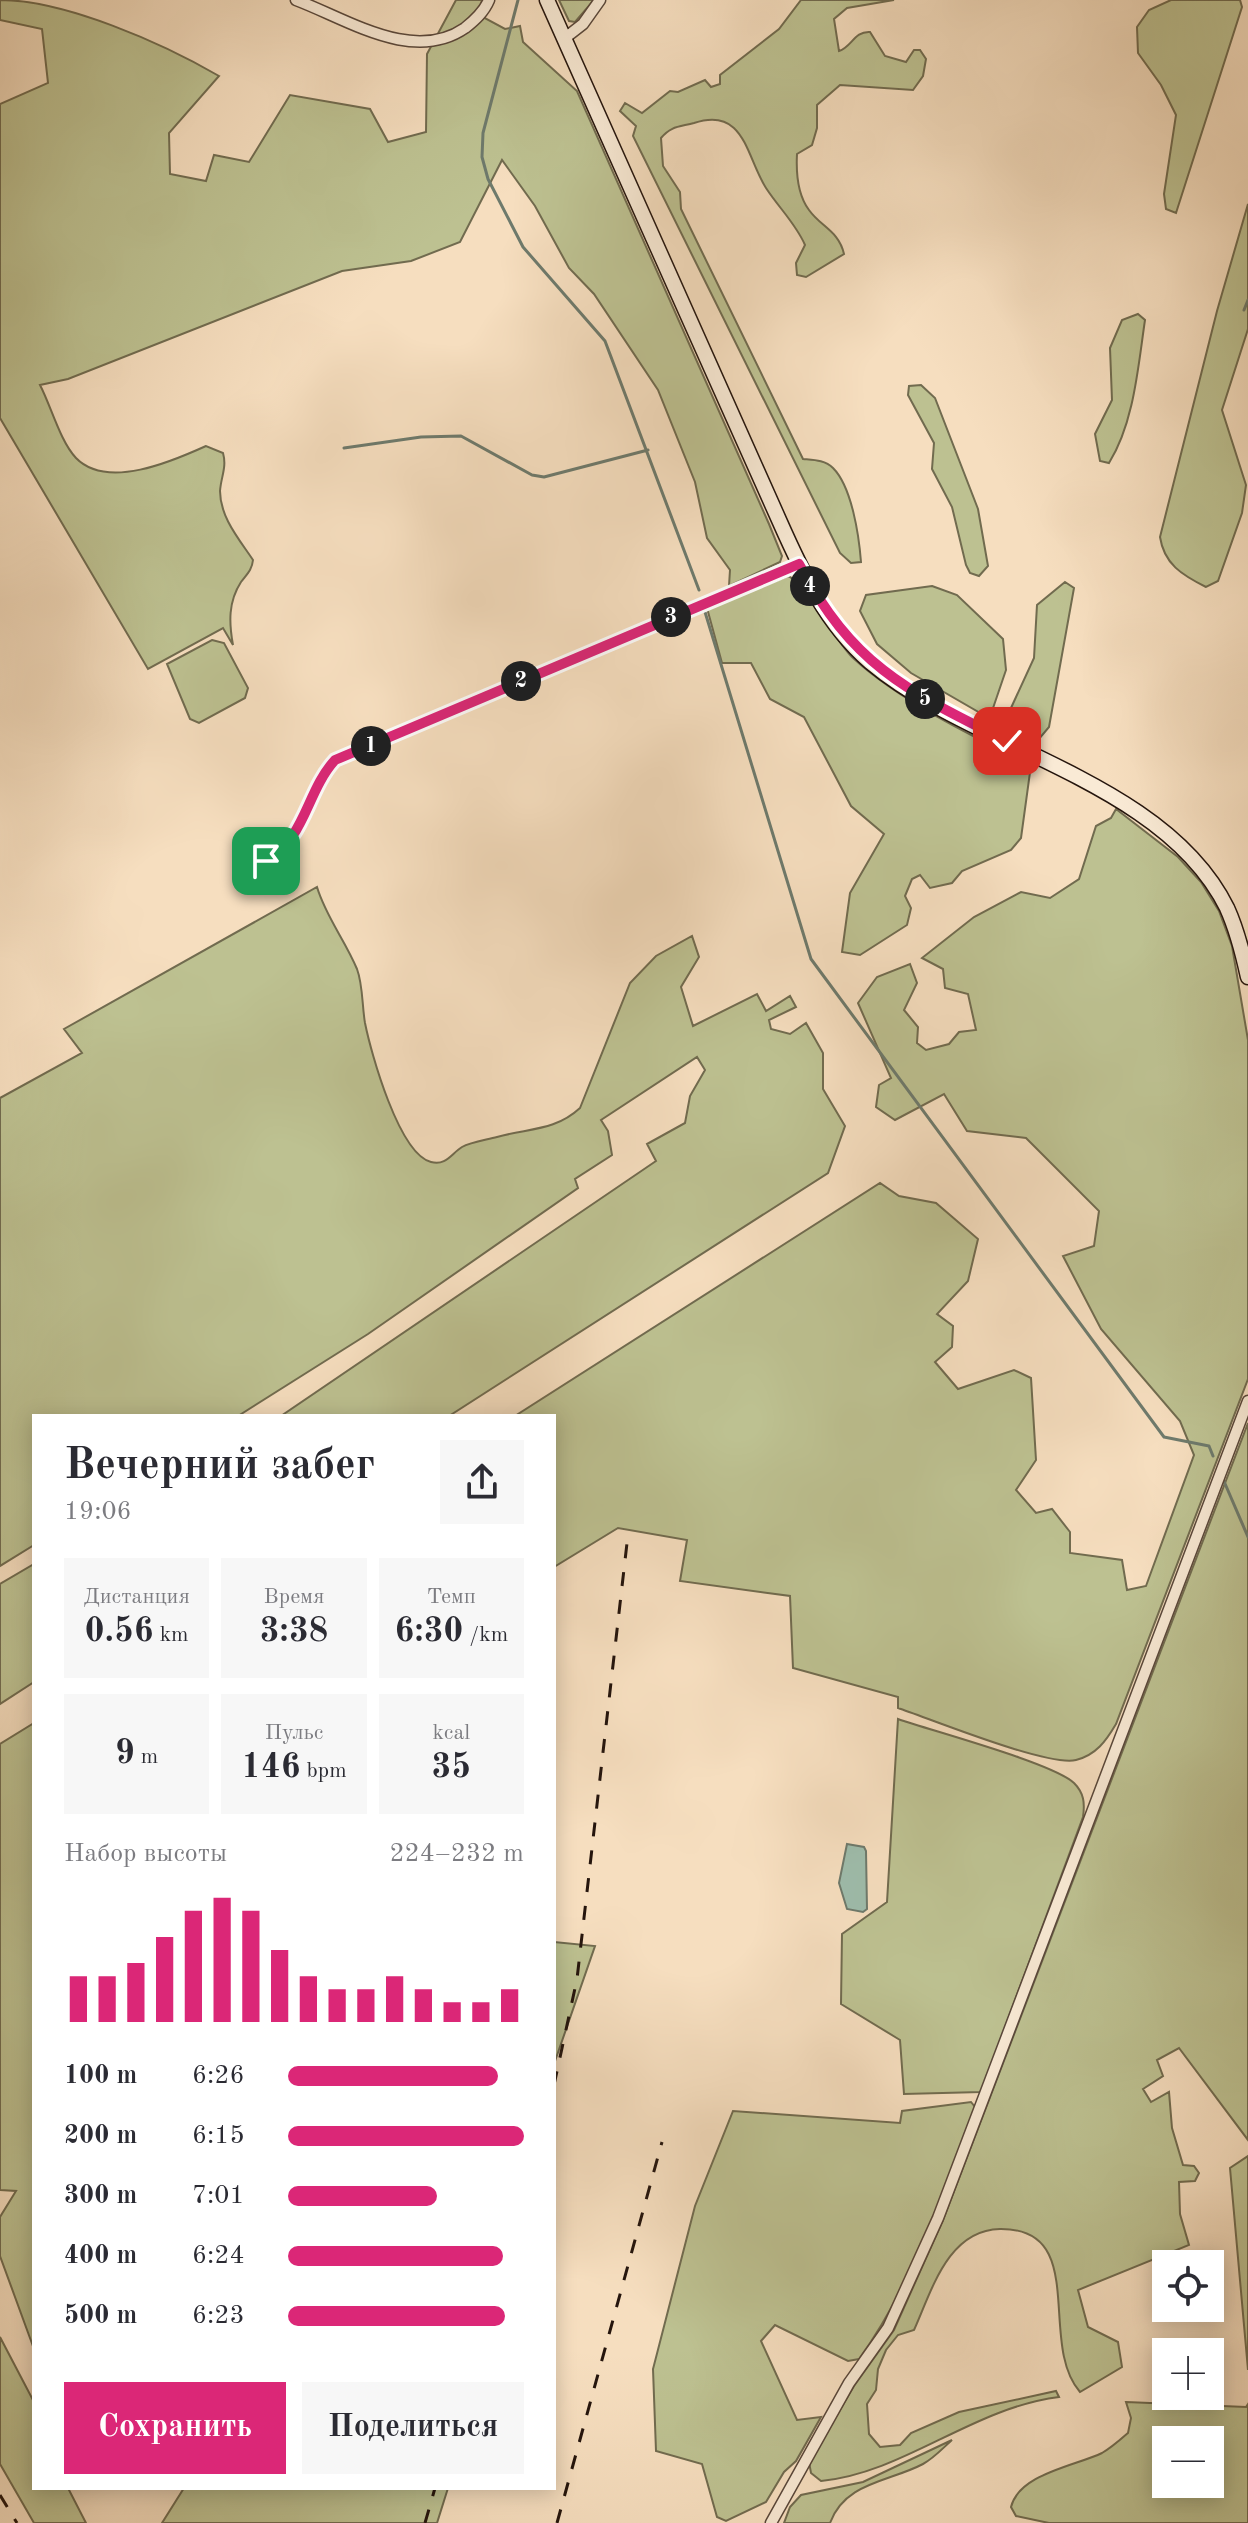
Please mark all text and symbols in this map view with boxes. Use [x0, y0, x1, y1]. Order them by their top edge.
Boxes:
pin: 4 [790, 566, 830, 606]
text: 4 [804, 575, 816, 597]
pin: 3 [651, 597, 691, 637]
text: 3 [665, 606, 677, 628]
pin: 2 [501, 661, 541, 701]
text: 2 [515, 670, 527, 692]
pin: 5 [905, 679, 945, 719]
text: 5 [919, 688, 931, 710]
pin [973, 707, 1041, 775]
icon: check [985, 719, 1029, 763]
pin: 1 [351, 726, 391, 766]
text: 1 [365, 735, 377, 757]
pin [232, 827, 300, 895]
icon: arrive [244, 839, 288, 883]
button: share [440, 1440, 524, 1524]
text: Вечерний забег [64, 1444, 375, 1488]
text: 19:06 [64, 1499, 132, 1525]
text: Дистанция [83, 1586, 190, 1608]
text: Время [264, 1586, 324, 1608]
text: Темп [427, 1586, 476, 1608]
text: 0.56 [85, 1615, 153, 1649]
text: 3:38 [260, 1615, 328, 1649]
text: 6:30 [394, 1615, 463, 1649]
text: km [153, 1624, 189, 1646]
text: /km [463, 1624, 508, 1646]
text: Пульс [265, 1722, 323, 1744]
text: kcal [432, 1722, 470, 1744]
text: 9 [115, 1737, 135, 1771]
text: m [135, 1746, 158, 1768]
text: 146 [241, 1751, 300, 1785]
text: 35 [432, 1751, 471, 1785]
text: bpm [300, 1760, 347, 1782]
text: Набор высоты [64, 1841, 227, 1867]
text: 224–232 m [389, 1841, 524, 1867]
text: 100 m [64, 2063, 137, 2089]
text: 6:26 [192, 2063, 245, 2089]
text: 200 m [64, 2123, 137, 2149]
text: 6:15 [192, 2123, 245, 2149]
text: 300 m [64, 2183, 137, 2209]
text: 7:01 [192, 2183, 245, 2209]
text: 400 m [64, 2243, 137, 2269]
text: 6:24 [192, 2243, 245, 2269]
map controls [1152, 2250, 1224, 2498]
button: locate [1152, 2250, 1224, 2322]
text: 500 m [64, 2303, 137, 2329]
text: 6:23 [192, 2303, 245, 2329]
button: + [1152, 2338, 1224, 2410]
button: Сохранить [64, 2382, 286, 2474]
button: Поделиться [302, 2382, 524, 2474]
button: − [1152, 2426, 1224, 2498]

